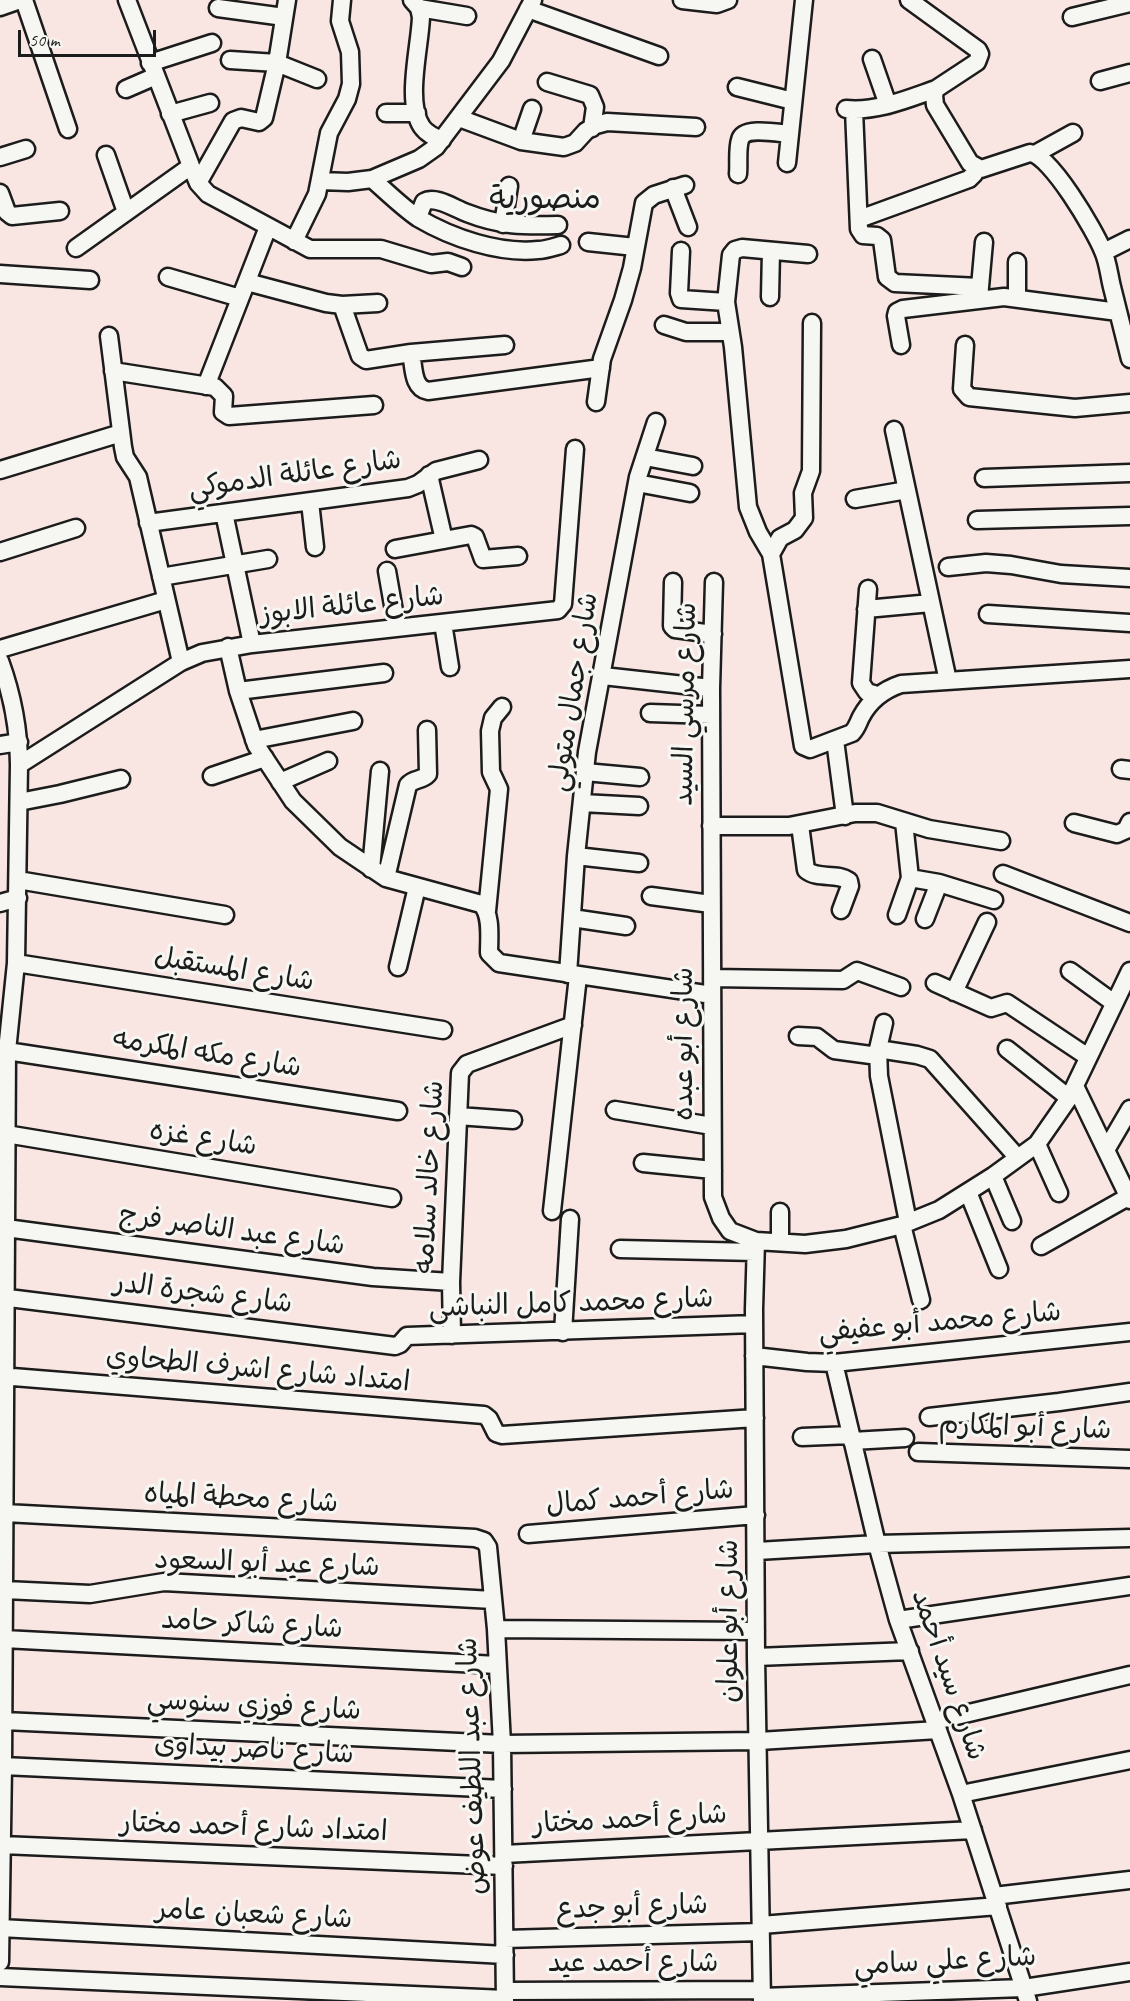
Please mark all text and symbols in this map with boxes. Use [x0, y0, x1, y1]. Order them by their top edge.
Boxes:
scale bar [21, 18, 159, 56]
text: 50 m [29, 29, 60, 51]
district label: منصورية [489, 181, 601, 219]
street label: شارع عائلة الدموكي [186, 443, 404, 507]
street label: شارع عائلة الابوز [258, 580, 446, 632]
street label: شارع جمال متولي [542, 590, 606, 794]
street label: شارع مرسي السيد [667, 602, 705, 806]
street label: شارع المستقبل [152, 941, 316, 999]
street label: شارع أبو عبده [668, 967, 702, 1121]
street label: شارع مكه المكرمه [110, 1022, 304, 1086]
street label: شارع خالد سلامه [408, 1080, 452, 1274]
street label: شارع غزه [147, 1114, 259, 1164]
street label: شارع عبد الناصر فرج [117, 1199, 347, 1263]
street label: شارع شجرة الدر [112, 1266, 294, 1322]
street label: شارع محمد كامل النباشى [428, 1282, 714, 1326]
street label: شارع محمد أبو عفيفي [817, 1296, 1063, 1350]
street label: امتداد شارع اشرف الطحاوي [104, 1340, 412, 1400]
street label: شارع أبو المكارم [938, 1408, 1112, 1448]
street label: شارع أحمد كمال [545, 1473, 735, 1523]
street label: شارع محطة المياه [143, 1477, 339, 1521]
street label: شارع أبو علوان [713, 1539, 747, 1703]
street label: شارع عيد أبو السعود [154, 1543, 380, 1585]
street label: شارع سيد أحمد [903, 1585, 993, 1765]
street label: شارع شاكر حامد [160, 1603, 344, 1647]
street label: شارع عبد اللطيف عوض [452, 1637, 494, 1895]
street label: شارع فوزي سنوسي [146, 1684, 362, 1728]
street label: شارع ناصر بيداوى [153, 1728, 355, 1772]
street label: شارع أحمد مختار [532, 1798, 728, 1842]
street label: امتداد شارع أحمد مختار [120, 1807, 388, 1849]
street label: شارع أبو جدع [555, 1889, 709, 1927]
street label: شارع شعبان عامر [155, 1893, 353, 1937]
street label: شارع علي سامي [853, 1940, 1037, 1984]
street label: شارع أحمد عيد [548, 1947, 718, 1981]

